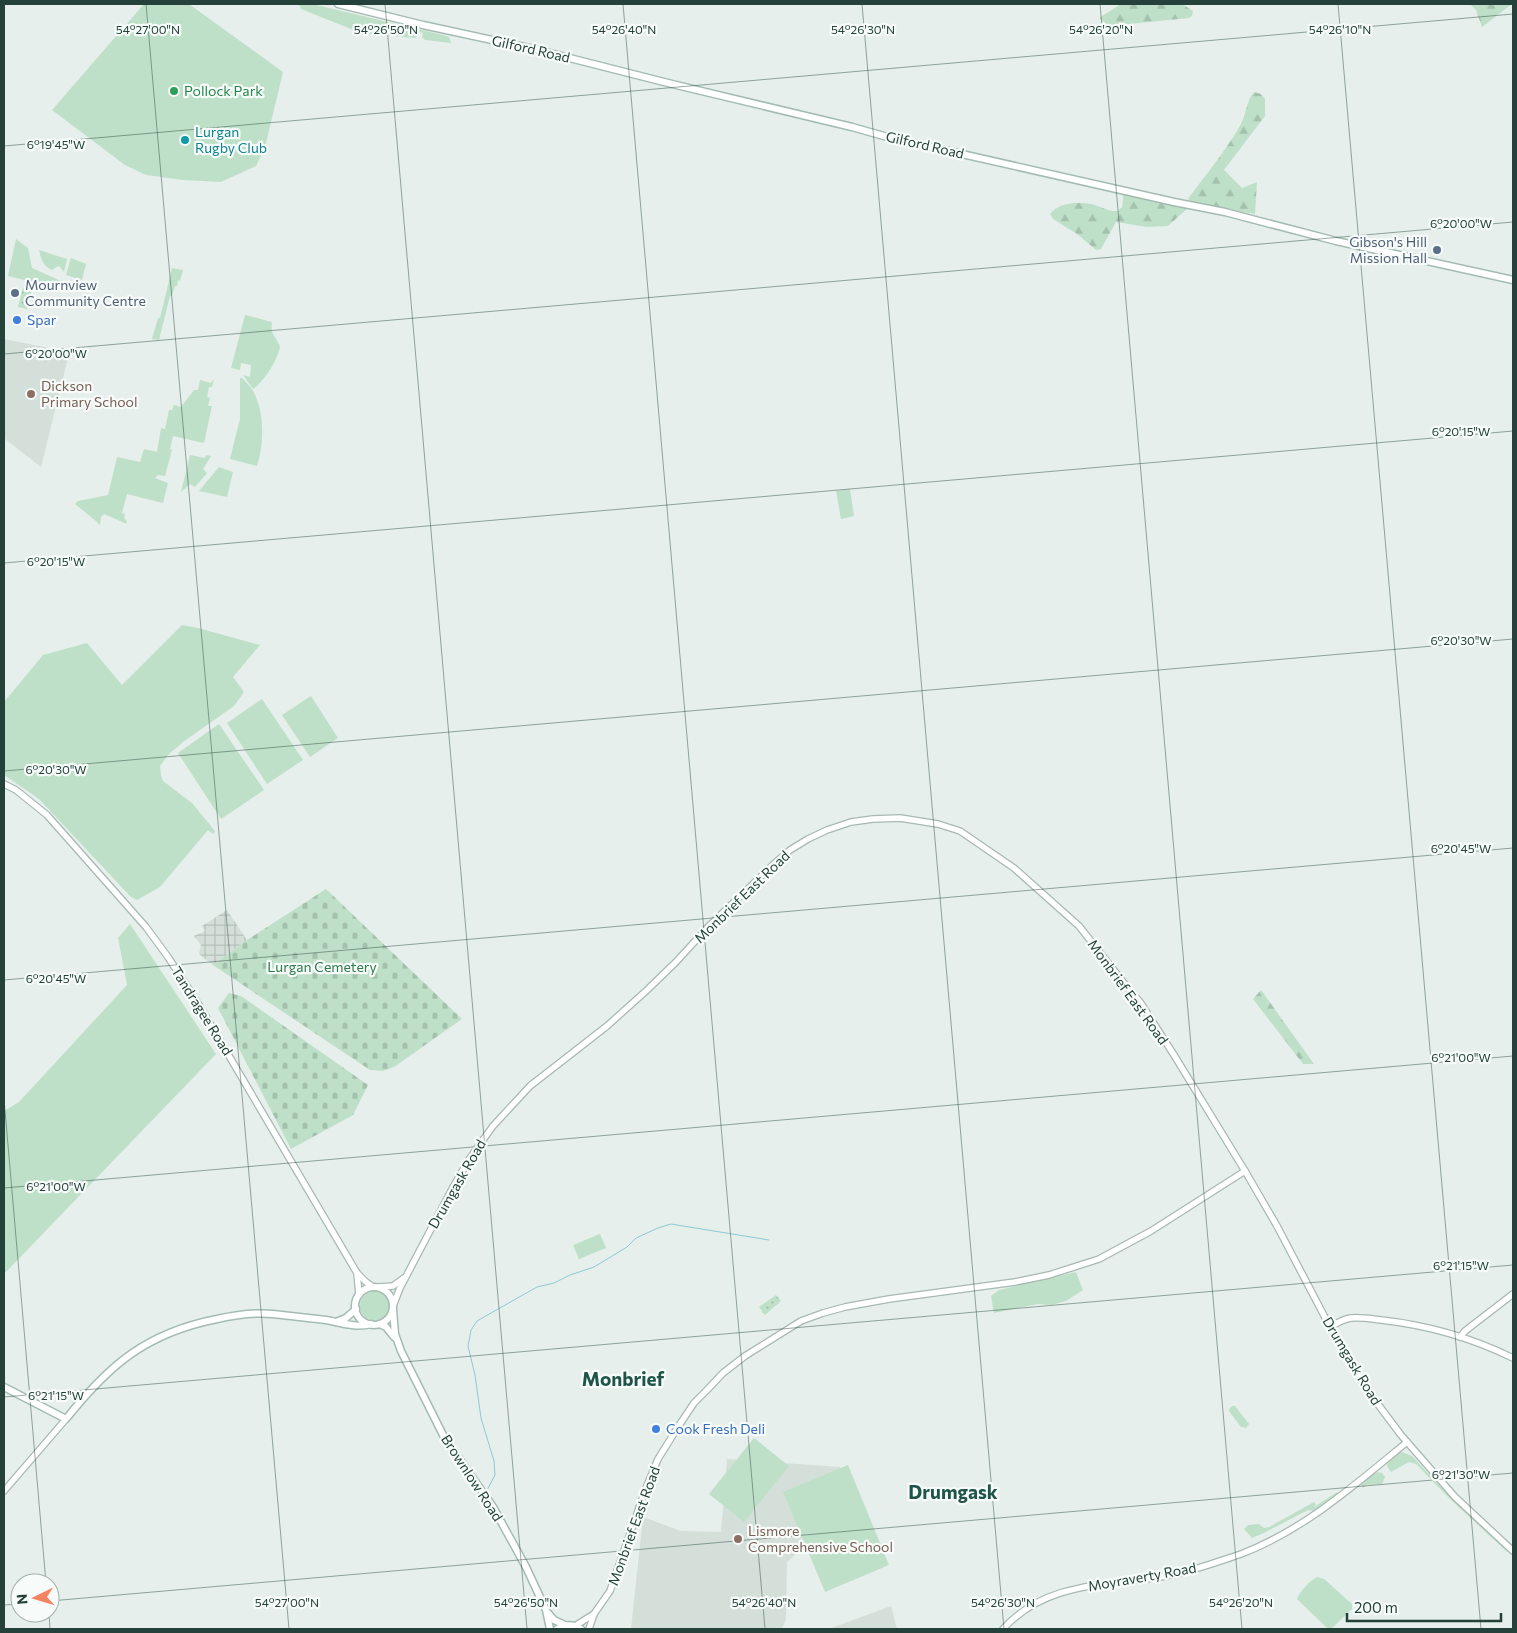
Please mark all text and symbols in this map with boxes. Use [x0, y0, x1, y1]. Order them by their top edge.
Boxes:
text: 54°27'00"N [116, 22, 180, 36]
text: 54°26'50"N [354, 22, 418, 36]
text: 54°26'40"N [592, 22, 656, 36]
text: 54°26'30"N [831, 22, 895, 36]
text: 54°26'20"N [1069, 22, 1133, 36]
text: 54°26'10"N [1309, 22, 1371, 36]
street label: Gilford Road [490, 31, 572, 66]
place label: Pollock Park [184, 82, 263, 99]
marker: Pollock Park [168, 85, 180, 97]
place label: Lurgan Rugby Club [195, 123, 267, 156]
street label: Gilford Road [884, 127, 966, 162]
marker: Lurgan Rugby Club [179, 134, 191, 146]
text: 6°19'45"W [27, 137, 85, 151]
text: 6°20'00"W [1430, 216, 1492, 230]
place label: Gibson's Hill Mission Hall [1349, 233, 1427, 266]
marker: Gibson's Hill Mission Hall [1431, 244, 1443, 256]
place label: Mournview Community Centre [25, 276, 146, 309]
marker: Mournview Community Centre [9, 287, 21, 299]
place label: Spar [27, 311, 57, 328]
marker: Spar [11, 314, 23, 326]
text: 6°20'00"W [25, 346, 87, 360]
place label: Dickson Primary School [41, 377, 137, 410]
marker: Dickson Primary School [25, 388, 37, 400]
text: 6°20'15"W [1432, 424, 1490, 438]
text: 6°20'15"W [27, 554, 85, 568]
text: 6°20'30"W [1430, 633, 1492, 647]
text: 6°20'30"W [25, 762, 87, 776]
text: 6°20'45"W [1431, 841, 1491, 855]
street label: Monbrief East Road [691, 847, 793, 946]
street label: Monbrief East Road [1085, 936, 1172, 1048]
park label: Lurgan Cemetery [267, 958, 377, 975]
street label: Tandragee Road [168, 963, 237, 1058]
text: 6°20'45"W [26, 971, 86, 985]
text: 6°21'00"W [1431, 1050, 1491, 1064]
street label: Drumgask Road [424, 1136, 489, 1231]
text: 6°21'00"W [26, 1179, 86, 1193]
text: 6°21'15"W [1433, 1258, 1489, 1272]
street label: Drumgask Road [1319, 1313, 1385, 1408]
district label: Monbrief [582, 1367, 665, 1390]
text: 6°21'15"W [28, 1388, 84, 1402]
place label: Cook Fresh Deli [666, 1420, 765, 1437]
marker: Cook Fresh Deli [650, 1423, 662, 1435]
street label: Brownlow Road [438, 1431, 507, 1524]
street label: Monbrief East Road [604, 1464, 663, 1588]
text: 6°21'30"W [1432, 1467, 1490, 1481]
district label: Drumgask [908, 1480, 998, 1503]
place label: Lismore Comprehensive School [748, 1522, 893, 1555]
marker: Lismore Comprehensive School [732, 1533, 744, 1545]
street label: Moyraverty Road [1086, 1559, 1197, 1594]
north arrow [10, 1573, 60, 1623]
scale bar [1347, 1590, 1501, 1622]
text: N [13, 1593, 30, 1605]
text: 54°27'00"N [255, 1595, 319, 1609]
text: 54°26'50"N [494, 1595, 558, 1609]
text: 54°26'40"N [732, 1595, 796, 1609]
text: 54°26'30"N [971, 1595, 1035, 1609]
text: 54°26'20"N [1209, 1595, 1273, 1609]
text: 200 m [1354, 1598, 1398, 1616]

